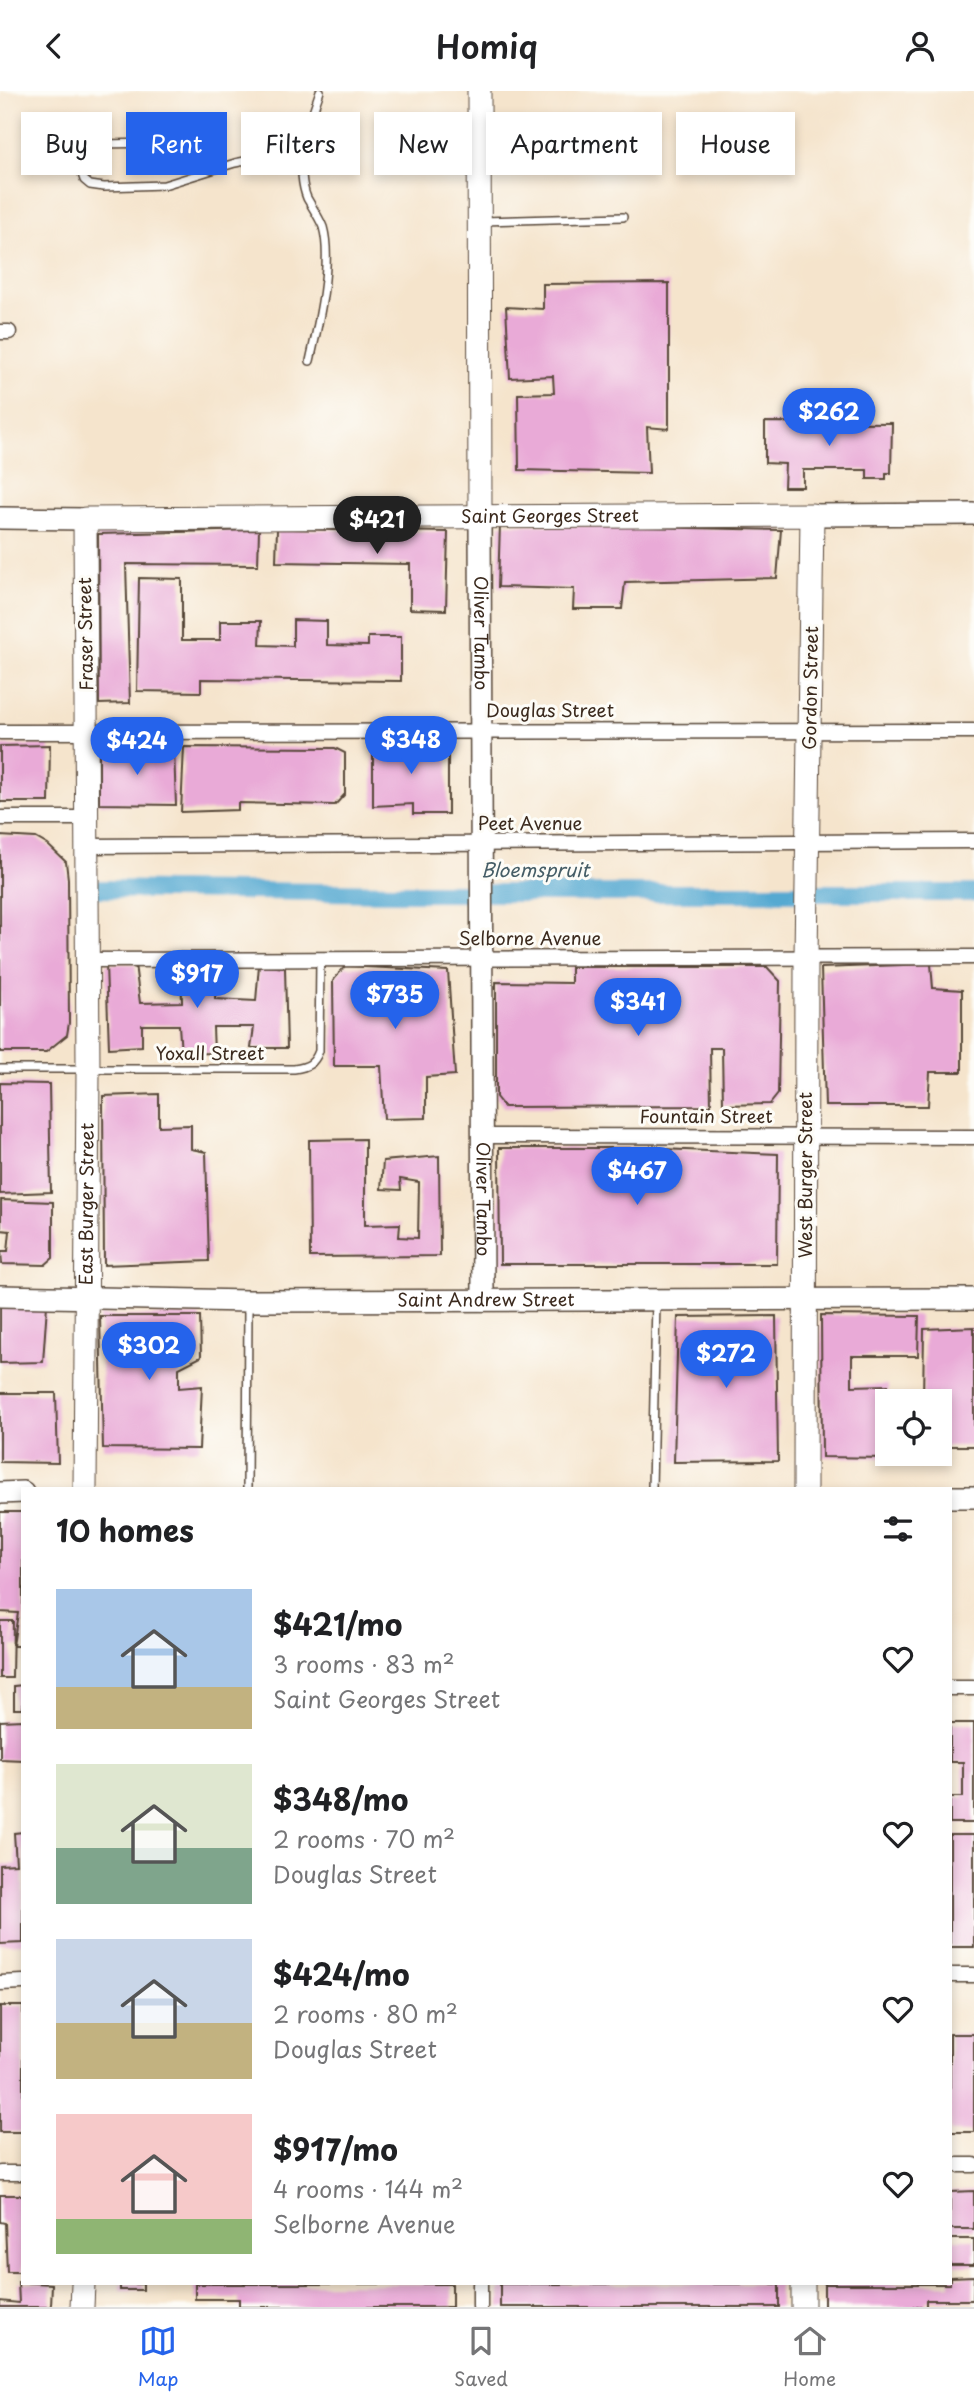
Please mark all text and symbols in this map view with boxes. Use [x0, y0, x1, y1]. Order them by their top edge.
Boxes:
text: Homiq [436, 22, 538, 70]
icon: back [35, 27, 73, 65]
icon: person [901, 27, 939, 65]
chip: Buy [21, 112, 112, 175]
chip: Rent [126, 112, 227, 175]
chip: Filters [241, 112, 360, 175]
chip: New [374, 112, 472, 175]
chip: Apartment [486, 112, 662, 175]
chip: House [676, 112, 795, 175]
pin: $262 [788, 389, 870, 448]
text: $262 [798, 393, 860, 428]
pin: $421 [336, 497, 418, 556]
text: $421 [349, 501, 405, 536]
street label: Saint Georges Street [461, 501, 639, 529]
street label: Oliver Tambo [468, 576, 496, 690]
street label: Fraser Street [70, 577, 99, 691]
street label: Gordon Street [795, 626, 824, 750]
street label: Douglas Street [486, 696, 614, 723]
pin: $424 [96, 717, 178, 777]
pin: $348 [370, 717, 452, 776]
text: $348 [381, 721, 441, 756]
text: $424 [107, 722, 167, 757]
street label: Peet Avenue [478, 809, 583, 836]
water label: Bloemspruit [481, 855, 591, 883]
street label: Selborne Avenue [459, 924, 602, 951]
pin: $917 [156, 951, 238, 1010]
text: $917 [171, 955, 223, 990]
pin: $735 [354, 971, 436, 1031]
text: $735 [366, 976, 424, 1011]
pin: $341 [597, 979, 679, 1038]
text: $341 [610, 983, 666, 1018]
street label: Yoxall Street [156, 1039, 264, 1066]
street label: West Burger Street [791, 1092, 818, 1258]
street label: Fountain Street [639, 1102, 773, 1129]
street label: East Burger Street [71, 1123, 100, 1285]
street label: Oliver Tambo [470, 1142, 498, 1256]
pin: $467 [596, 1147, 678, 1207]
text: $467 [607, 1152, 667, 1187]
street label: Saint Andrew Street [397, 1285, 575, 1313]
pin: $302 [108, 1323, 190, 1382]
text: $302 [118, 1327, 180, 1362]
pin: $272 [685, 1331, 767, 1390]
text: $272 [696, 1335, 756, 1370]
map controls [875, 1389, 952, 1466]
button: locate [875, 1389, 952, 1466]
text: 10 homes [56, 1507, 194, 1552]
icon: filters [879, 1510, 917, 1548]
text: $421/mo [273, 1601, 402, 1646]
icon: home [112, 1617, 196, 1701]
icon: heart [879, 1640, 917, 1678]
text: 3 rooms · 83 m² [273, 1646, 455, 1681]
text: Saint Georges Street [273, 1681, 500, 1716]
text: $348/mo [273, 1776, 408, 1821]
icon: home [112, 1792, 196, 1876]
icon: heart [879, 1815, 917, 1853]
text: 2 rooms · 70 m² [273, 1821, 455, 1856]
text: Douglas Street [273, 1856, 437, 1891]
text: $424/mo [273, 1951, 410, 1996]
icon: home [112, 1967, 196, 2051]
icon: heart [879, 1990, 917, 2028]
text: 2 rooms · 80 m² [273, 1996, 458, 2031]
text: Douglas Street [273, 2031, 437, 2066]
text: $917/mo [273, 2126, 398, 2171]
icon: home [112, 2142, 196, 2226]
icon: heart [879, 2165, 917, 2203]
text: 4 rooms · 144 m² [273, 2171, 463, 2206]
text: Selborne Avenue [273, 2206, 456, 2241]
tab: Map [138, 2322, 178, 2392]
tab: Saved [454, 2322, 508, 2392]
tab: Home [783, 2322, 836, 2392]

